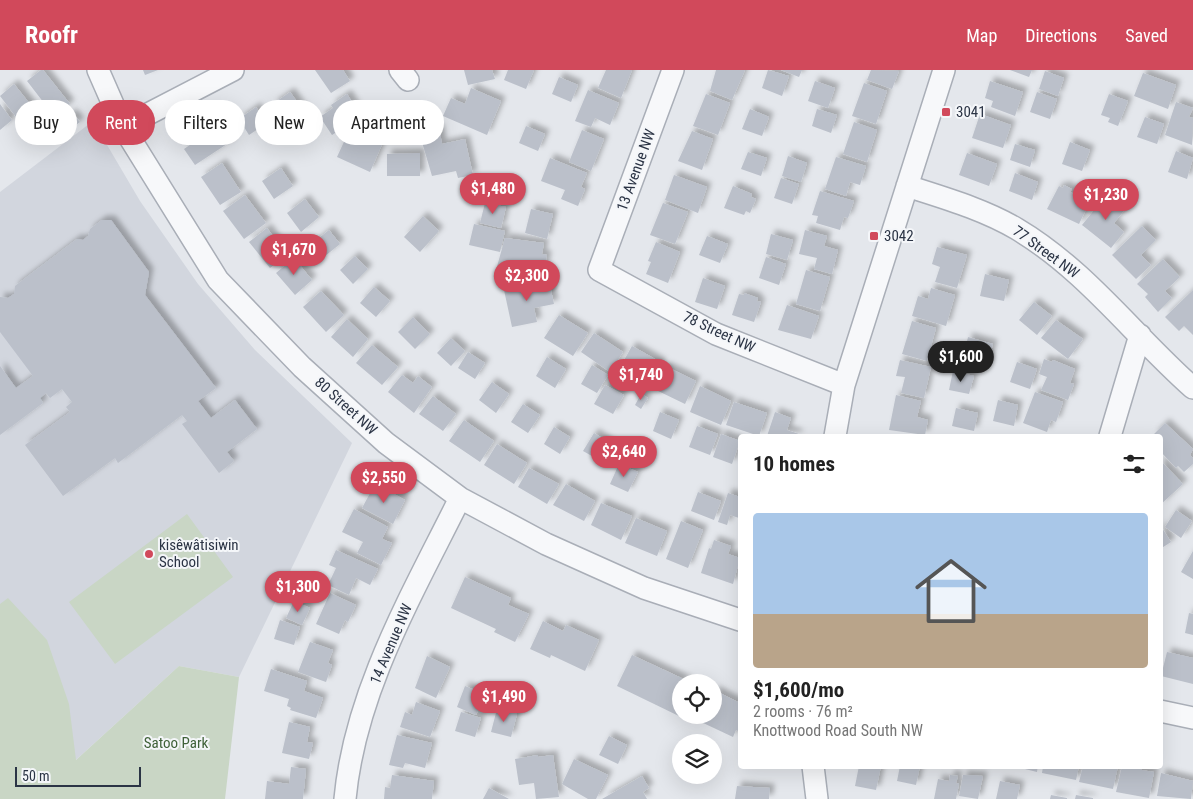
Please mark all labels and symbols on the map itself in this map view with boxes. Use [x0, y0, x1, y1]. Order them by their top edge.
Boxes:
place label: 3041 [956, 103, 986, 121]
marker: 3041 [940, 106, 952, 118]
street label: 13 Avenue NW [613, 126, 659, 213]
pin: $1,480 [452, 172, 534, 215]
pin: $1,230 [1065, 178, 1147, 221]
street label: 77 Street NW [1009, 222, 1083, 282]
place label: 3042 [884, 227, 914, 245]
marker: 3042 [868, 230, 880, 242]
pin: $1,670 [253, 234, 335, 276]
pin: $2,300 [486, 260, 568, 302]
street label: 78 Street NW [680, 307, 758, 357]
pin: $1,600 [920, 340, 1002, 383]
pin: $1,740 [600, 358, 682, 401]
street label: 80 Street NW [311, 373, 381, 439]
pin: $2,640 [583, 436, 665, 478]
pin: $2,550 [343, 462, 425, 504]
place label: kisêwâtisiwin School [159, 536, 239, 571]
marker: kisêwâtisiwin School [143, 548, 155, 560]
pin: $1,300 [257, 570, 339, 613]
street label: 14 Avenue NW [366, 601, 416, 687]
pin: $1,490 [463, 680, 545, 723]
park label: Satoo Park [144, 734, 208, 752]
scale bar [15, 764, 141, 787]

